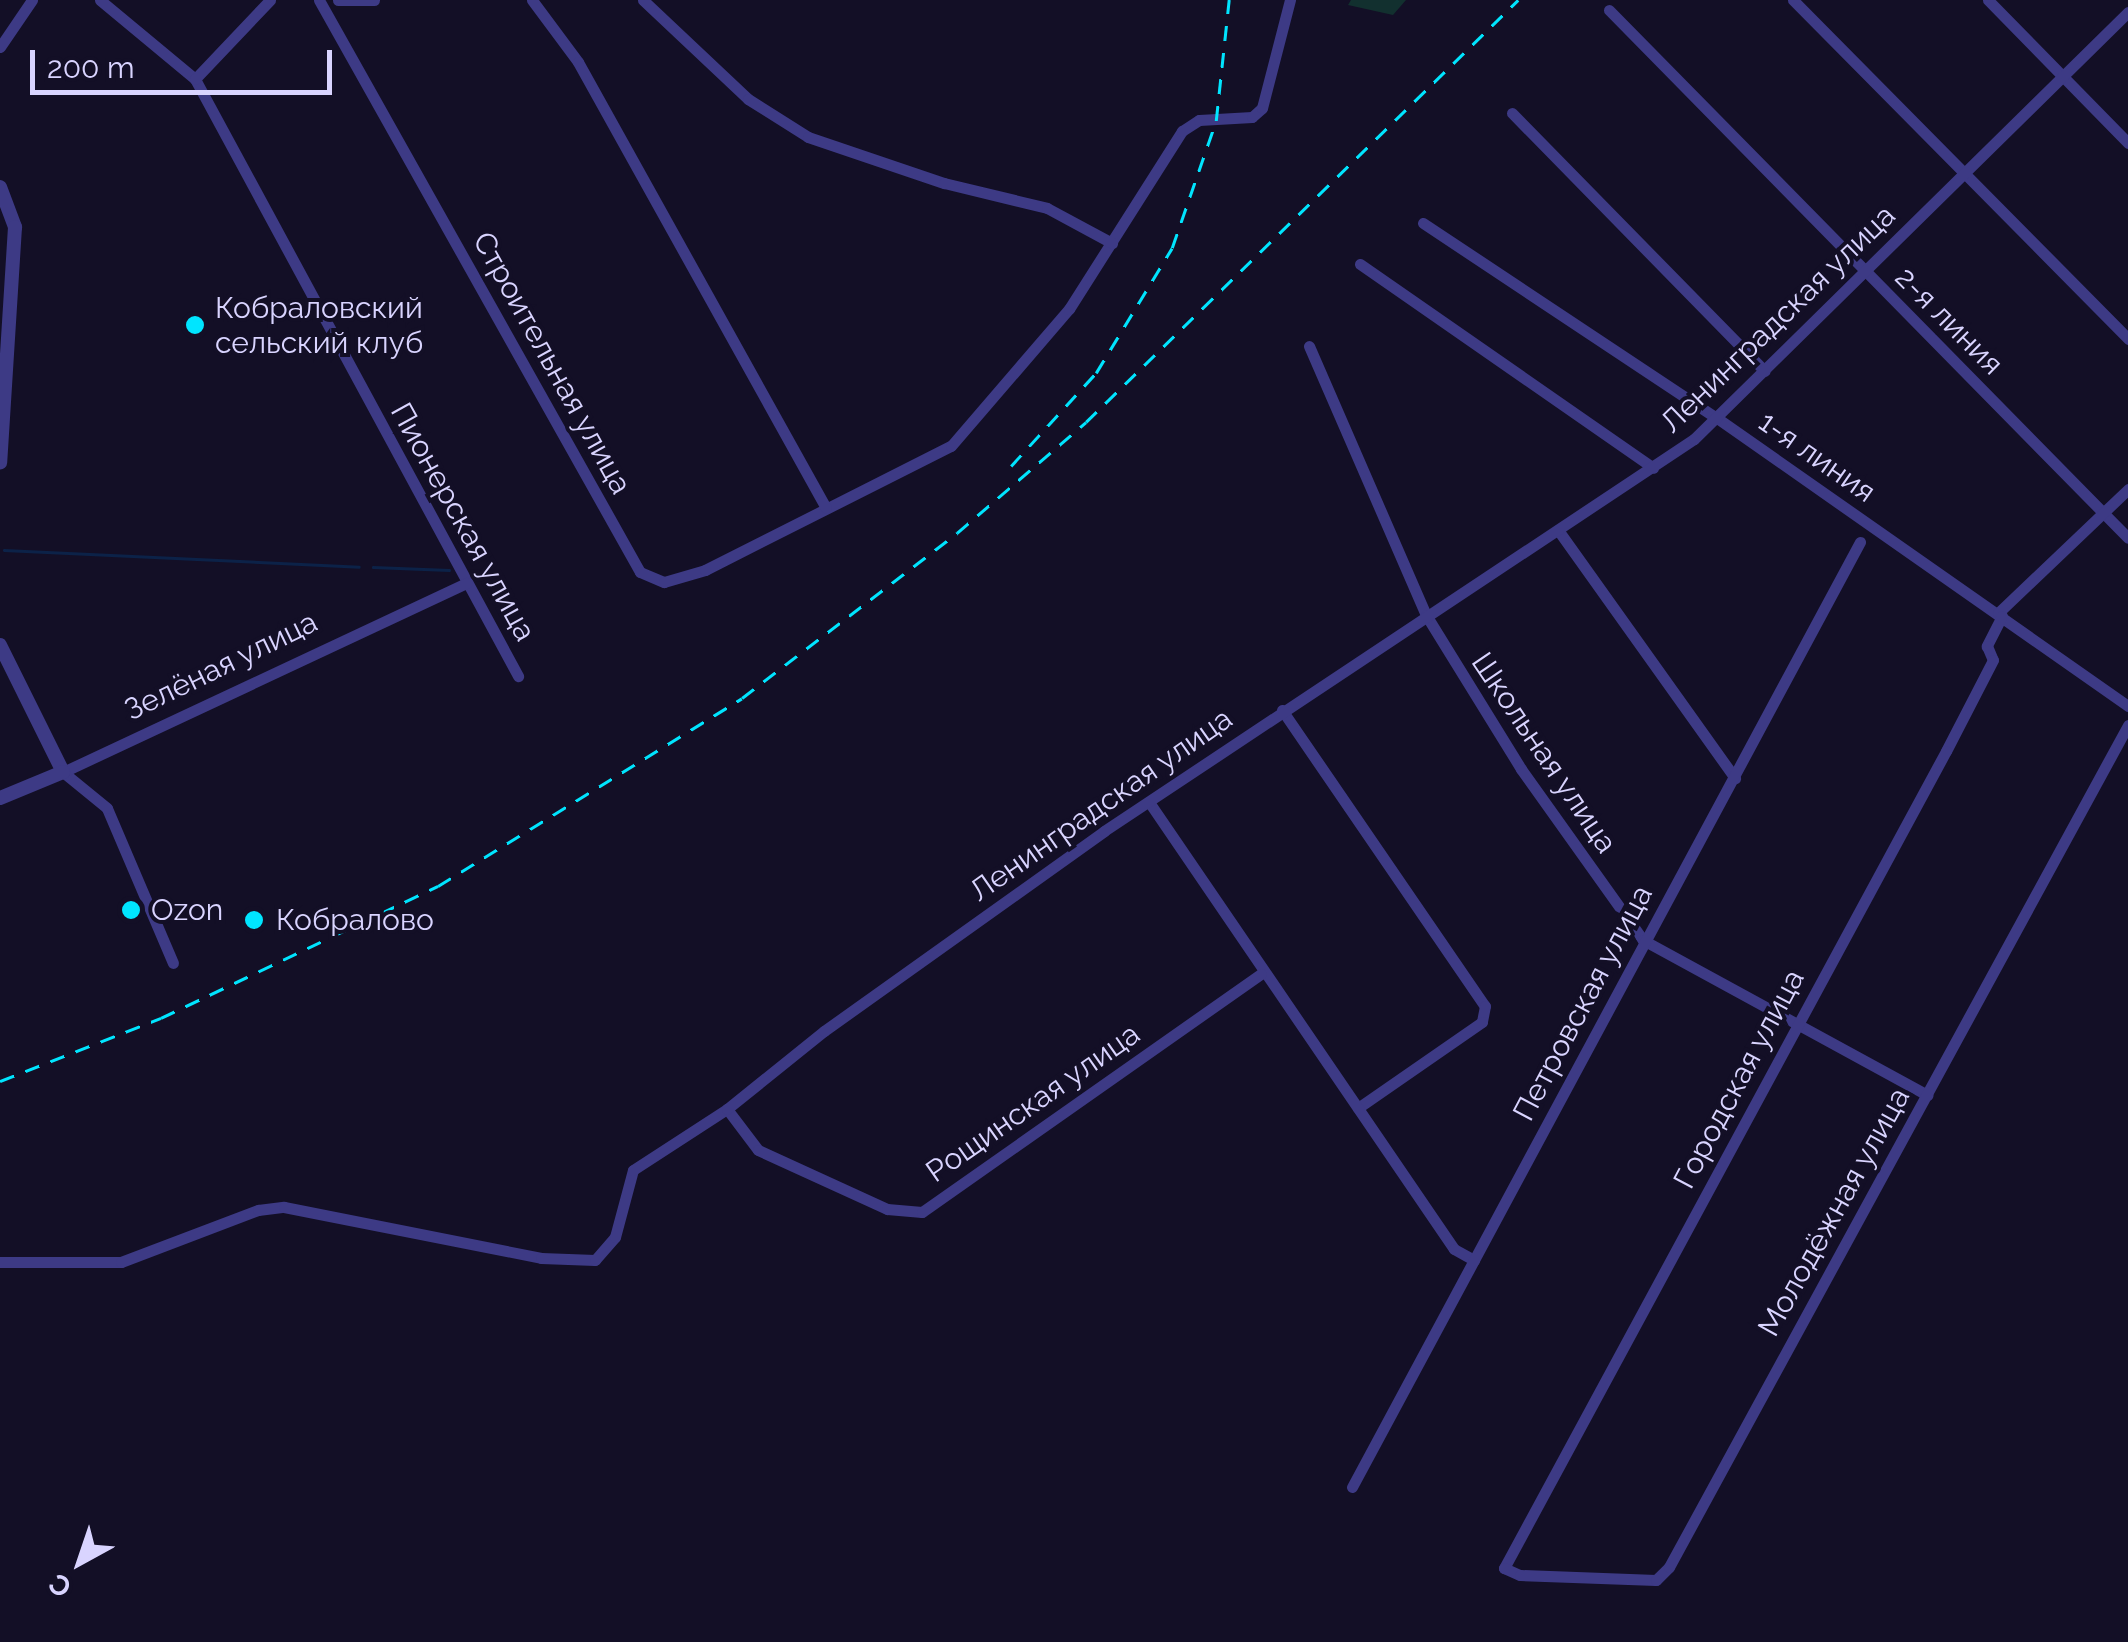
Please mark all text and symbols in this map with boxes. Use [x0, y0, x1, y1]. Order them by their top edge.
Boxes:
scale bar [35, 30, 338, 92]
text: 200 m [47, 50, 135, 85]
street label: Ленинградская улица [1653, 197, 1903, 441]
street label: Строительная улица [465, 225, 639, 501]
street label: 2-я линия [1888, 260, 2010, 382]
place label: Кобраловский сельский клуб [215, 290, 423, 360]
marker: Кобраловский сельский клуб [184, 314, 206, 336]
street label: Пионерская улица [383, 396, 543, 648]
street label: 1-я линия [1752, 404, 1882, 510]
street label: Зелёная улица [118, 604, 324, 728]
street label: Школьная улица [1463, 646, 1625, 860]
street label: Ленинградская улица [962, 700, 1240, 910]
street label: Петровская улица [1506, 879, 1660, 1127]
place label: Ozon [151, 892, 223, 928]
marker: Ozon [120, 899, 142, 921]
place label: Кобралово [276, 902, 434, 938]
marker: Кобралово [241, 907, 267, 933]
street label: Городская улица [1666, 963, 1812, 1195]
street label: Рощинская улица [919, 1016, 1147, 1190]
street label: Молодёжная улица [1751, 1081, 1917, 1343]
north arrow [30, 1512, 130, 1612]
text: С [42, 1567, 78, 1604]

